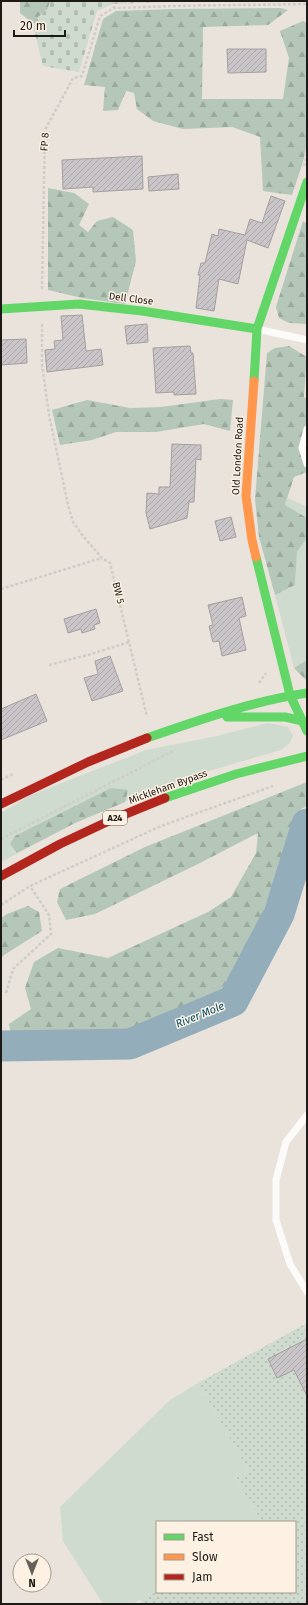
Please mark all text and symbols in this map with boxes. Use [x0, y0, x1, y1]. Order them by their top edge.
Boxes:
scale bar [14, 12, 65, 38]
text: 20 m [20, 19, 46, 33]
street label: FP 8 [38, 132, 52, 152]
street label: Dell Close [108, 290, 154, 308]
street label: Old London Road [230, 417, 246, 495]
street label: BW 5 [110, 581, 126, 605]
street label: Mickleham Bypass [127, 767, 209, 807]
road number: A24 [103, 811, 127, 825]
water label: River Mole [174, 999, 227, 1031]
legend [156, 1521, 296, 1593]
text: Fast [192, 1530, 214, 1544]
text: Slow [192, 1550, 218, 1564]
north arrow [12, 1553, 52, 1593]
text: Jam [192, 1570, 212, 1584]
text: N [28, 1576, 36, 1589]

